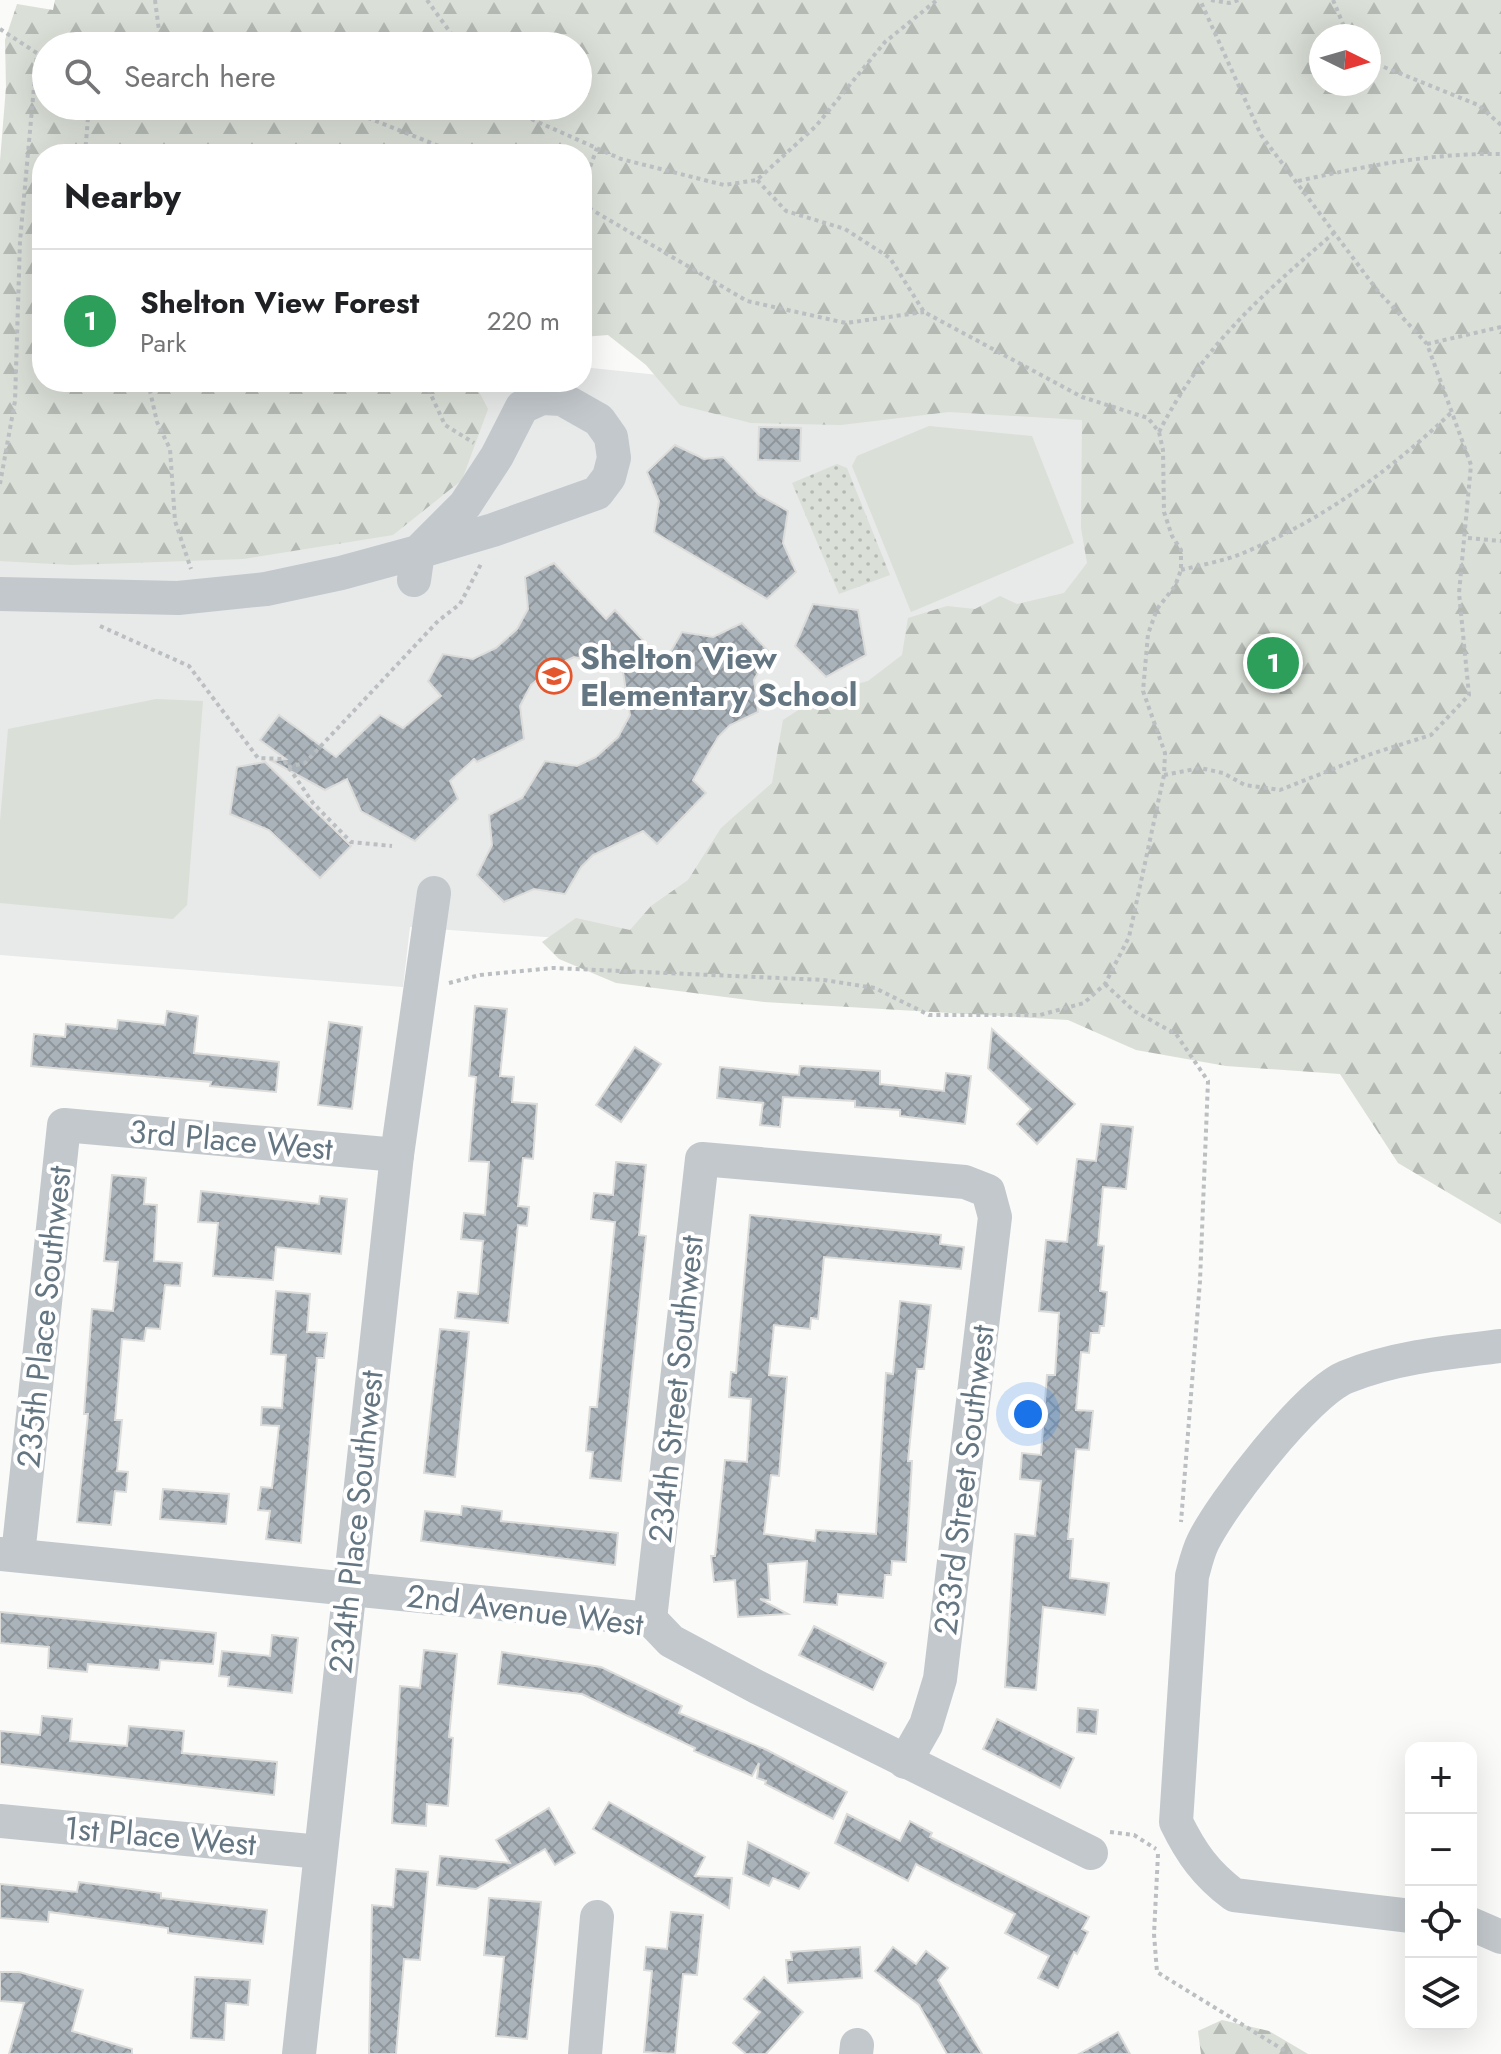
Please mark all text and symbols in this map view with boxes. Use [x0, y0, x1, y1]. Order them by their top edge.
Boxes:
north arrow [1309, 24, 1381, 96]
search box [32, 32, 592, 120]
icon: search [60, 54, 104, 98]
text: Search here [124, 55, 276, 98]
text: Nearby [64, 172, 181, 221]
text: Shelton View Forest [140, 281, 419, 324]
text: 1 [83, 302, 97, 340]
text: 220 m [487, 302, 560, 340]
text: Park [140, 324, 186, 362]
pin: 1 [1247, 633, 1299, 693]
place label: Shelton View Elementary School [580, 635, 857, 718]
school or university icon: Shelton View Elementary School [535, 657, 573, 695]
street label: 3rd Place West [127, 1108, 335, 1172]
street label: 235th Place Southwest [5, 1163, 83, 1471]
street label: 234th Street Southwest [637, 1233, 715, 1545]
street label: 233rd Street Southwest [922, 1322, 1006, 1638]
street label: 234th Place Southwest [317, 1368, 395, 1676]
your location [1008, 1394, 1048, 1434]
street label: 2nd Avenue West [404, 1573, 646, 1647]
map controls [1405, 1742, 1477, 2030]
button: + [1405, 1742, 1477, 1814]
street label: 1st Place West [62, 1805, 258, 1867]
button: − [1405, 1814, 1477, 1886]
button: locate [1405, 1886, 1477, 1958]
button: layers [1405, 1958, 1477, 2030]

